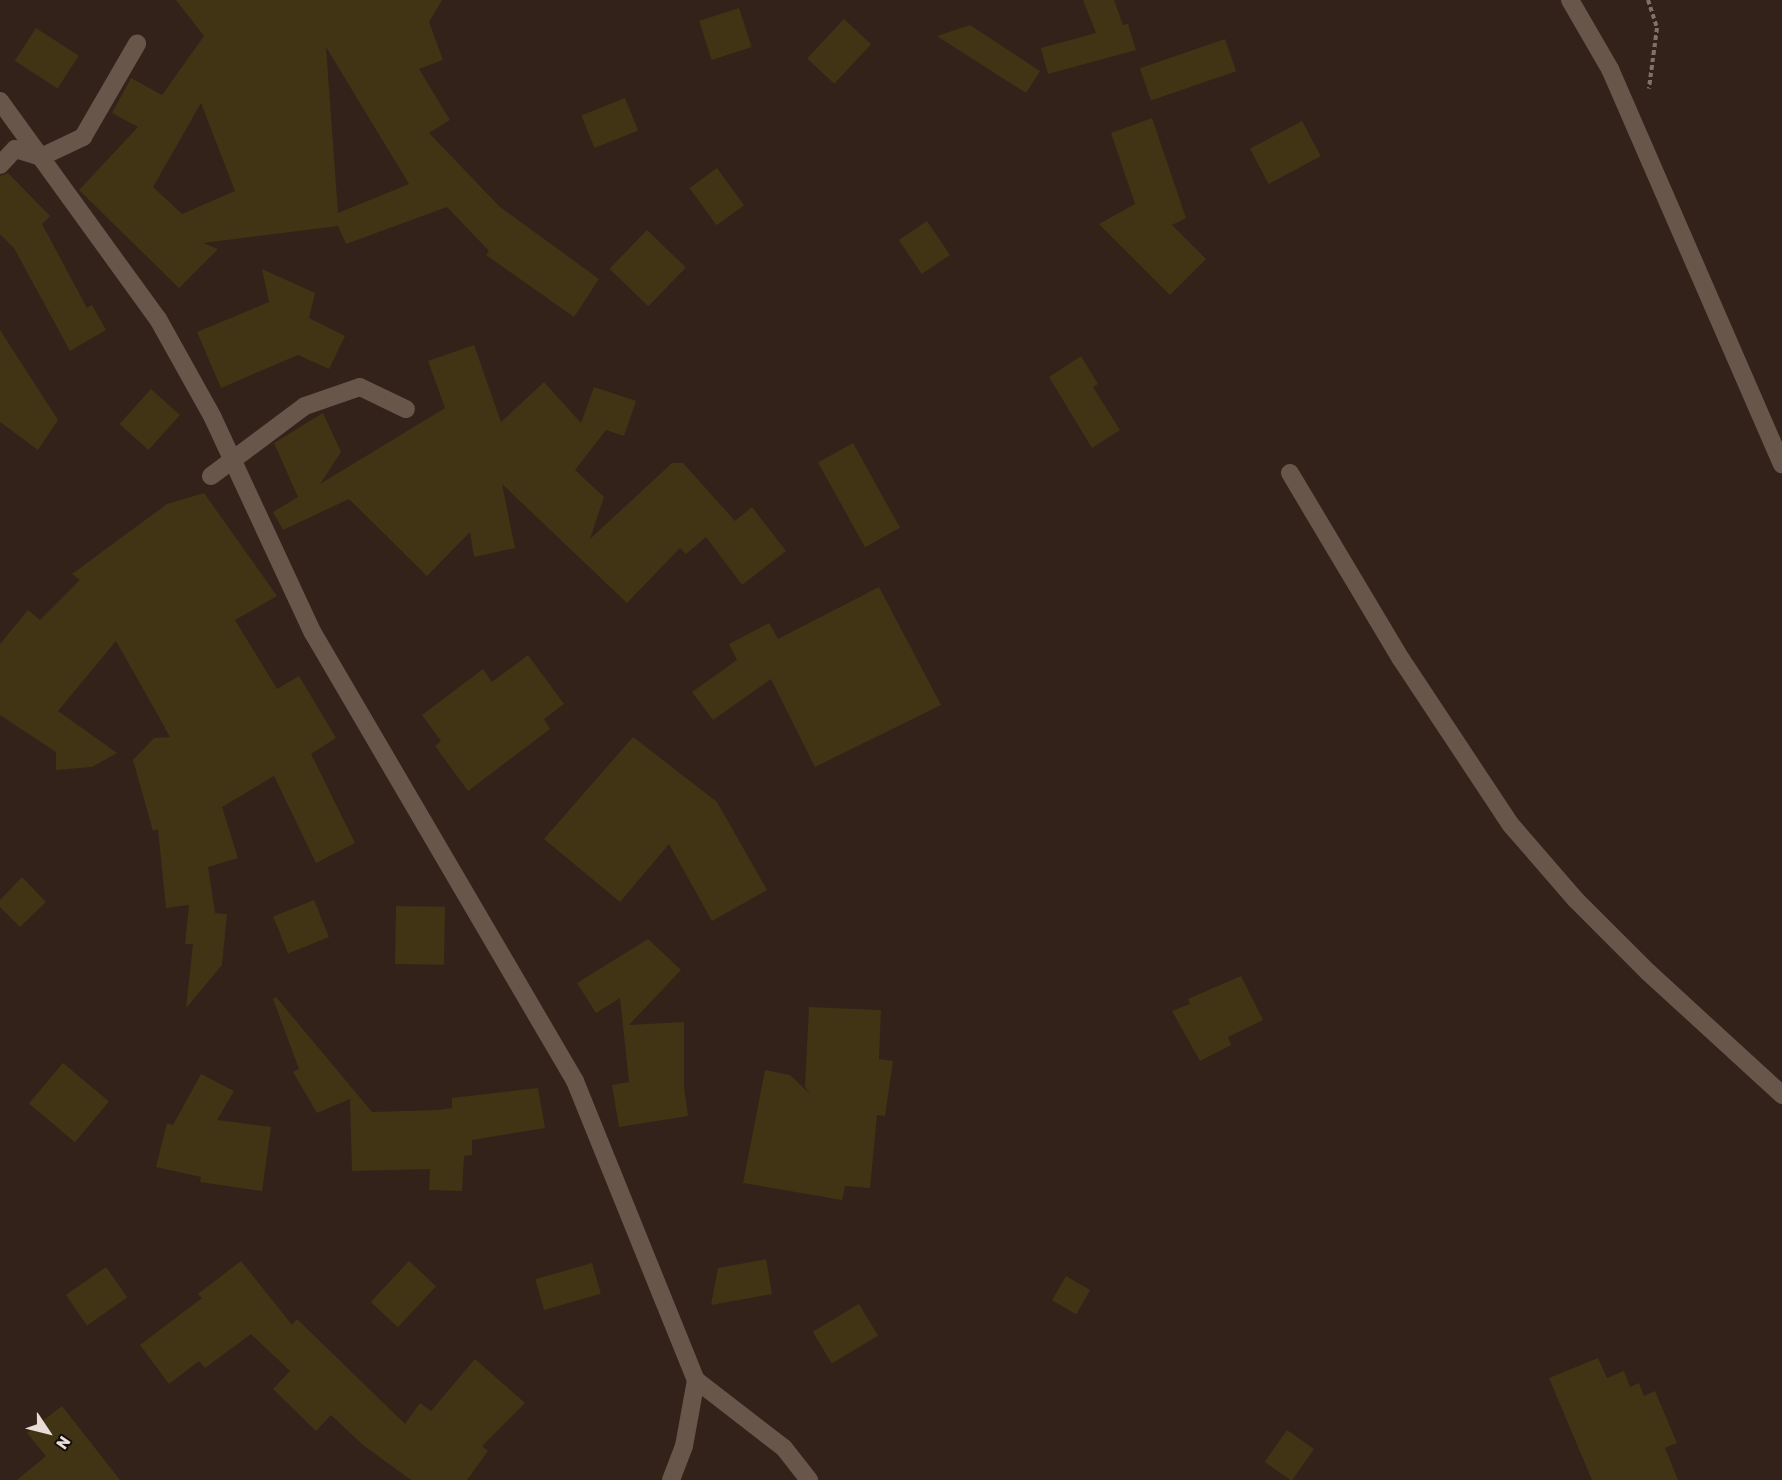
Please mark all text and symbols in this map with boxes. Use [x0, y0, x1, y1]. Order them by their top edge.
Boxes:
north arrow [18, 1402, 78, 1462]
text: N [52, 1432, 74, 1453]

